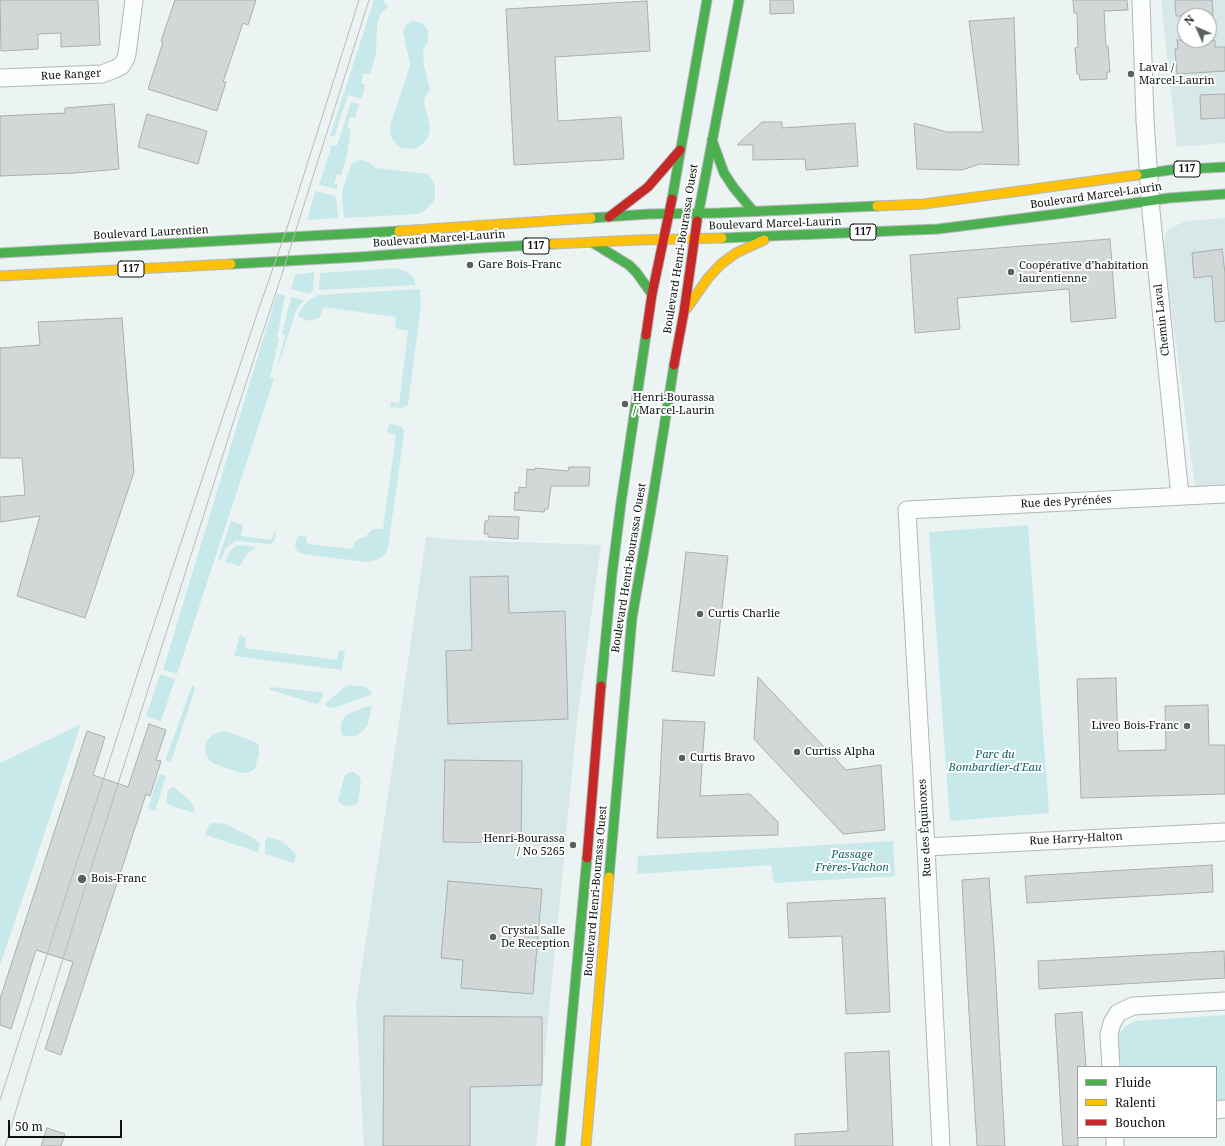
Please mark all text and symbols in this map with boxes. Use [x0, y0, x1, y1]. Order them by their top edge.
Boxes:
north arrow [1177, 8, 1217, 48]
text: N [1180, 12, 1197, 28]
place label: Laval / Marcel-Laurin [1139, 61, 1215, 87]
street label: Rue Ranger [40, 67, 102, 83]
marker: Laval / Marcel-Laurin [1126, 69, 1136, 79]
road number: 117 [1174, 161, 1200, 177]
street label: Boulevard Henri-Bourassa Ouest [661, 163, 701, 335]
street label: Boulevard Marcel-Laurin [1029, 180, 1163, 212]
street label: Boulevard Marcel-Laurin [708, 215, 842, 233]
street label: Boulevard Laurentien [93, 223, 209, 243]
road number: 117 [850, 224, 876, 240]
street label: Boulevard Marcel-Laurin [372, 228, 506, 250]
road number: 117 [523, 238, 549, 254]
place label: Gare Bois-Franc [478, 258, 562, 272]
place label: Coopérative d’habitation laurentienne [1019, 259, 1149, 285]
marker: Gare Bois-Franc [465, 260, 475, 270]
road number: 117 [118, 261, 144, 277]
marker: Coopérative d’habitation laurentienne [1006, 267, 1016, 277]
street label: Chemin Laval [1152, 283, 1172, 357]
place label: Henri-Bourassa / Marcel-Laurin [633, 391, 715, 417]
marker: Henri-Bourassa / Marcel-Laurin [620, 399, 630, 409]
street label: Boulevard Henri-Bourassa Ouest [609, 482, 649, 654]
street label: Rue des Pyrénées [1020, 493, 1112, 511]
place label: Curtis Charlie [708, 607, 780, 621]
marker: Curtis Charlie [695, 609, 705, 619]
place label: Liveo Bois-Franc [1092, 719, 1179, 733]
marker: Liveo Bois-Franc [1182, 721, 1192, 731]
place label: Curtiss Alpha [805, 745, 875, 759]
marker: Curtiss Alpha [792, 747, 802, 757]
park label: Parc du Bombardier-d'Eau [948, 748, 1042, 774]
place label: Curtis Bravo [690, 751, 755, 765]
marker: Curtis Bravo [677, 753, 687, 763]
street label: Rue des Équinoxes [916, 779, 934, 877]
street label: Boulevard Henri-Bourassa Ouest [582, 805, 610, 977]
street label: Rue Harry-Halton [1029, 830, 1123, 848]
place label: Henri-Bourassa / No 5265 [483, 832, 565, 858]
marker: Henri-Bourassa / No 5265 [568, 840, 578, 850]
park label: Passage Frères-Vachon [815, 848, 889, 874]
place label: Bois-Franc [91, 872, 147, 886]
marker: Bois-Franc [76, 873, 88, 885]
place label: Crystal Salle De Reception [501, 924, 570, 950]
marker: Crystal Salle De Reception [488, 932, 498, 942]
legend [1077, 1066, 1217, 1138]
text: Fluide [1115, 1074, 1151, 1091]
text: Ralenti [1115, 1094, 1156, 1111]
scale bar [10, 1112, 124, 1138]
text: Bouchon [1115, 1114, 1166, 1131]
text: 50 m [15, 1118, 43, 1135]

